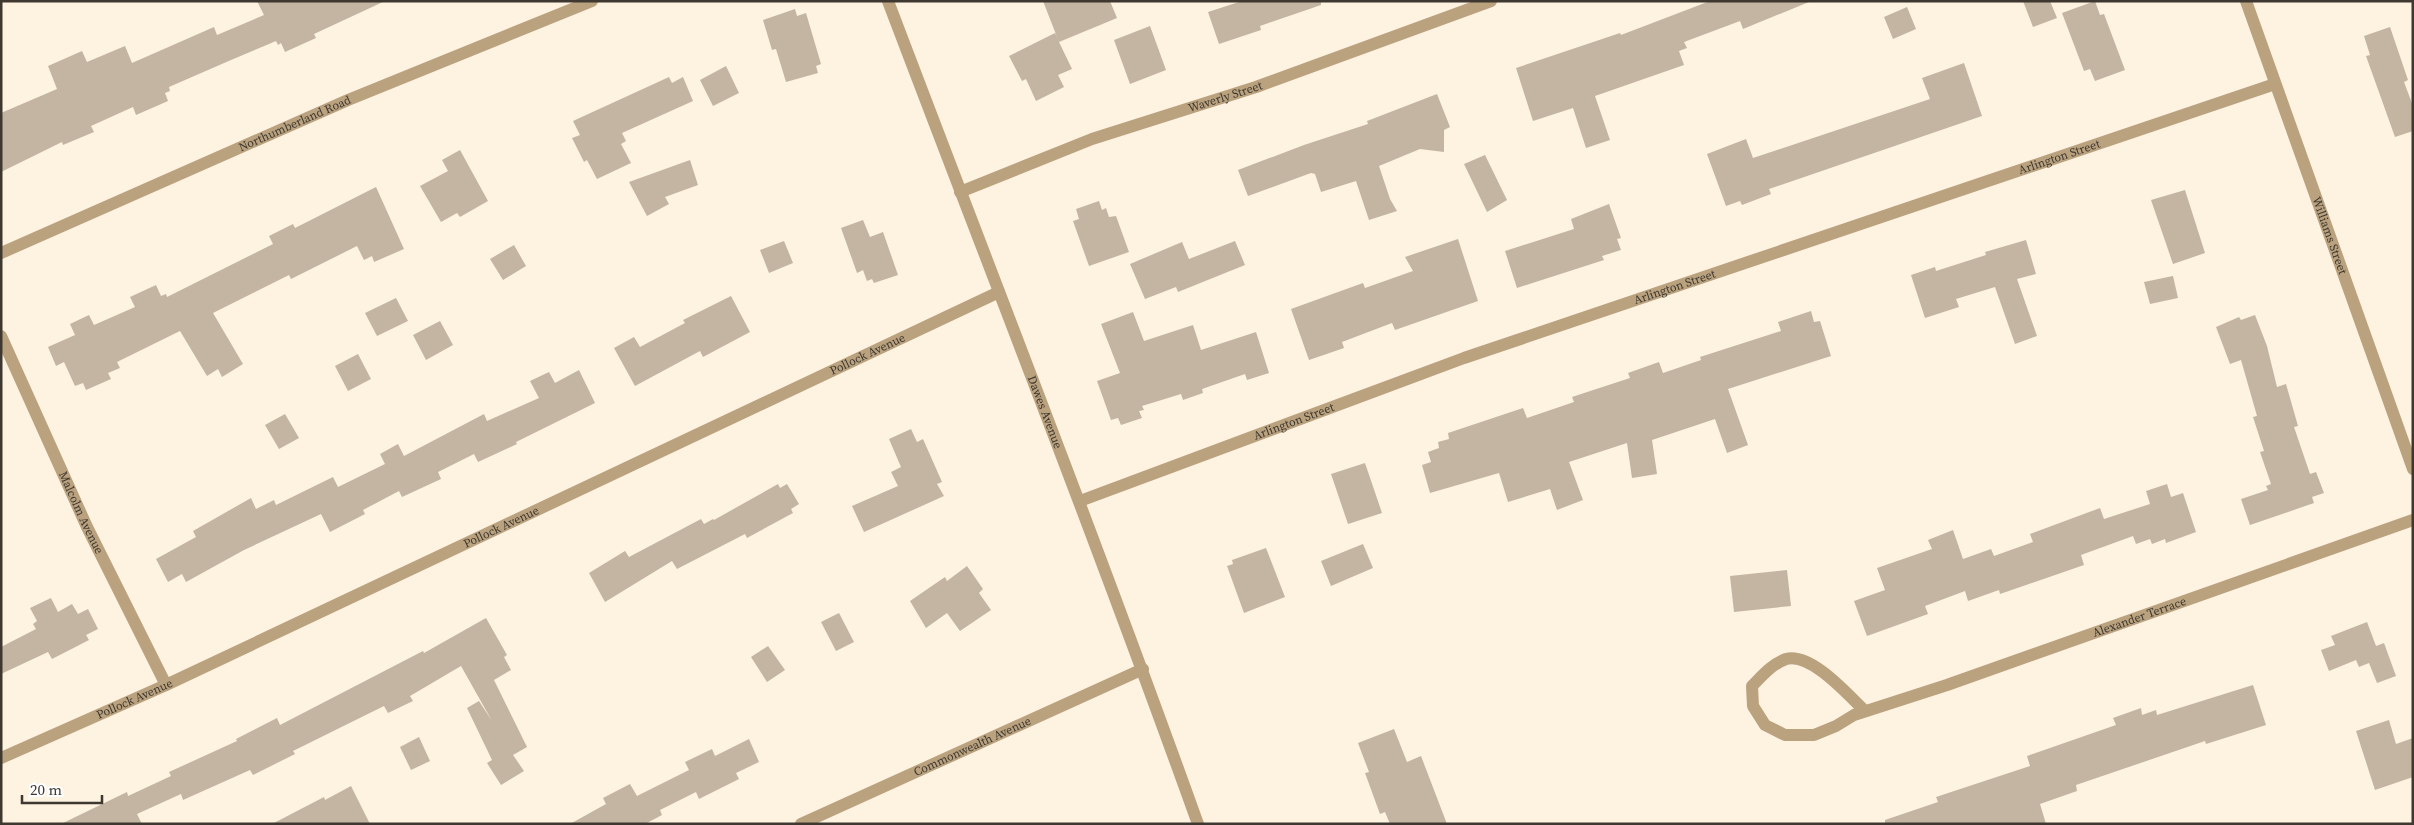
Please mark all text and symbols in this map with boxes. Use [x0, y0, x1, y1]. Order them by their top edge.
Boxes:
street label: Waverly Street [1186, 77, 1265, 116]
street label: Northumberland Road [236, 92, 354, 155]
street label: Arlington Street [2016, 136, 2102, 178]
street label: Williams Street [2308, 194, 2351, 277]
street label: Arlington Street [1632, 266, 1718, 308]
street label: Pollock Avenue [827, 329, 908, 379]
street label: Dawes Avenue [1024, 373, 1066, 451]
street label: Arlington Street [1251, 399, 1336, 444]
street label: Malcolm Avenue [55, 469, 107, 557]
street label: Pollock Avenue [461, 502, 541, 552]
street label: Alexander Terrace [2090, 593, 2188, 641]
street label: Pollock Avenue [94, 675, 175, 723]
street label: Commonwealth Avenue [911, 713, 1034, 780]
scale bar [22, 772, 102, 804]
text: 20 m [30, 779, 62, 800]

